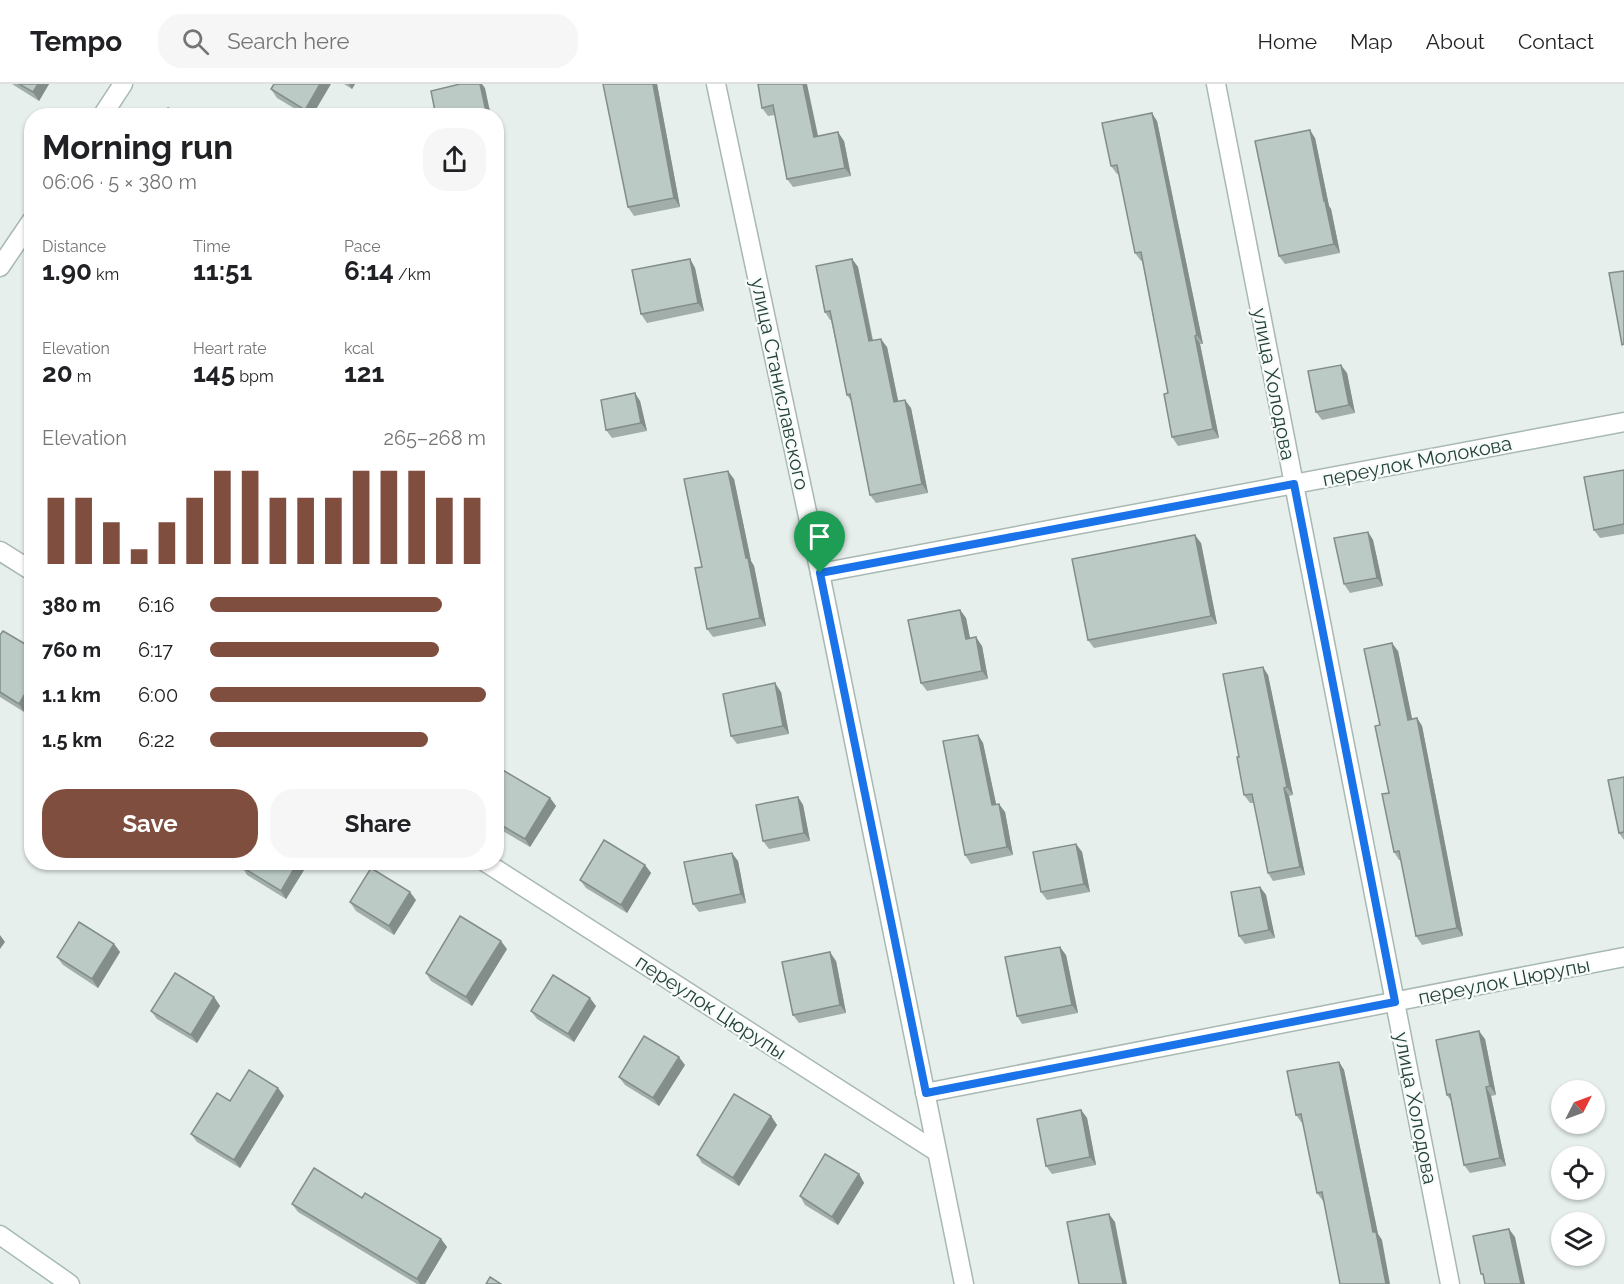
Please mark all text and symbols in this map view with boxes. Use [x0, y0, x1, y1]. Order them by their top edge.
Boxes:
search box [158, 14, 578, 68]
text: Tempo [30, 25, 122, 58]
icon: search [179, 25, 212, 58]
text: Search here [227, 28, 349, 54]
text: Home [1258, 29, 1317, 54]
text: Map [1350, 29, 1393, 54]
text: About [1426, 29, 1485, 54]
text: Contact [1518, 29, 1594, 54]
text: Morning run [42, 128, 233, 167]
button: share [423, 128, 486, 191]
text: 06:06 · 5 × 380 m [42, 170, 197, 194]
text: Distance [42, 237, 106, 256]
text: Time [193, 237, 230, 256]
text: Pace [344, 237, 381, 256]
text: 1.90 [42, 256, 92, 286]
text: 11:51 [193, 256, 252, 286]
text: 6:14 [344, 256, 394, 286]
text: km [92, 265, 119, 284]
text: /km [394, 265, 431, 284]
street label: улица Станиславского [746, 276, 814, 492]
street label: улица Холодова [1247, 306, 1301, 462]
text: Elevation [42, 339, 110, 358]
text: Heart rate [193, 339, 267, 358]
text: kcal [344, 339, 374, 358]
text: 20 [42, 358, 73, 388]
text: 145 [193, 358, 235, 388]
text: 121 [344, 358, 384, 388]
text: m [73, 367, 91, 386]
text: bpm [235, 367, 274, 386]
text: Elevation [42, 426, 127, 450]
text: 265–268 m [384, 426, 486, 450]
street label: переулок Молокова [1320, 431, 1514, 491]
pin [794, 511, 845, 573]
icon: arrive [803, 520, 836, 553]
text: 380 m [42, 593, 101, 617]
text: 6:16 [138, 593, 174, 617]
text: 760 m [42, 638, 101, 662]
text: 6:17 [138, 638, 173, 662]
text: 1.1 km [42, 683, 101, 707]
text: 6:00 [138, 683, 178, 707]
text: 1.5 km [42, 728, 102, 752]
text: 6:22 [138, 728, 175, 752]
button: Save [42, 789, 258, 858]
button: Share [270, 789, 486, 858]
street label: переулок Цюрупы [631, 949, 791, 1065]
street label: переулок Цюрупы [1416, 953, 1592, 1009]
street label: улица Холодова [1389, 1030, 1443, 1186]
north arrow [1551, 1080, 1605, 1134]
map controls [1551, 1080, 1605, 1266]
button: locate [1551, 1146, 1605, 1200]
button: layers [1551, 1212, 1605, 1266]

